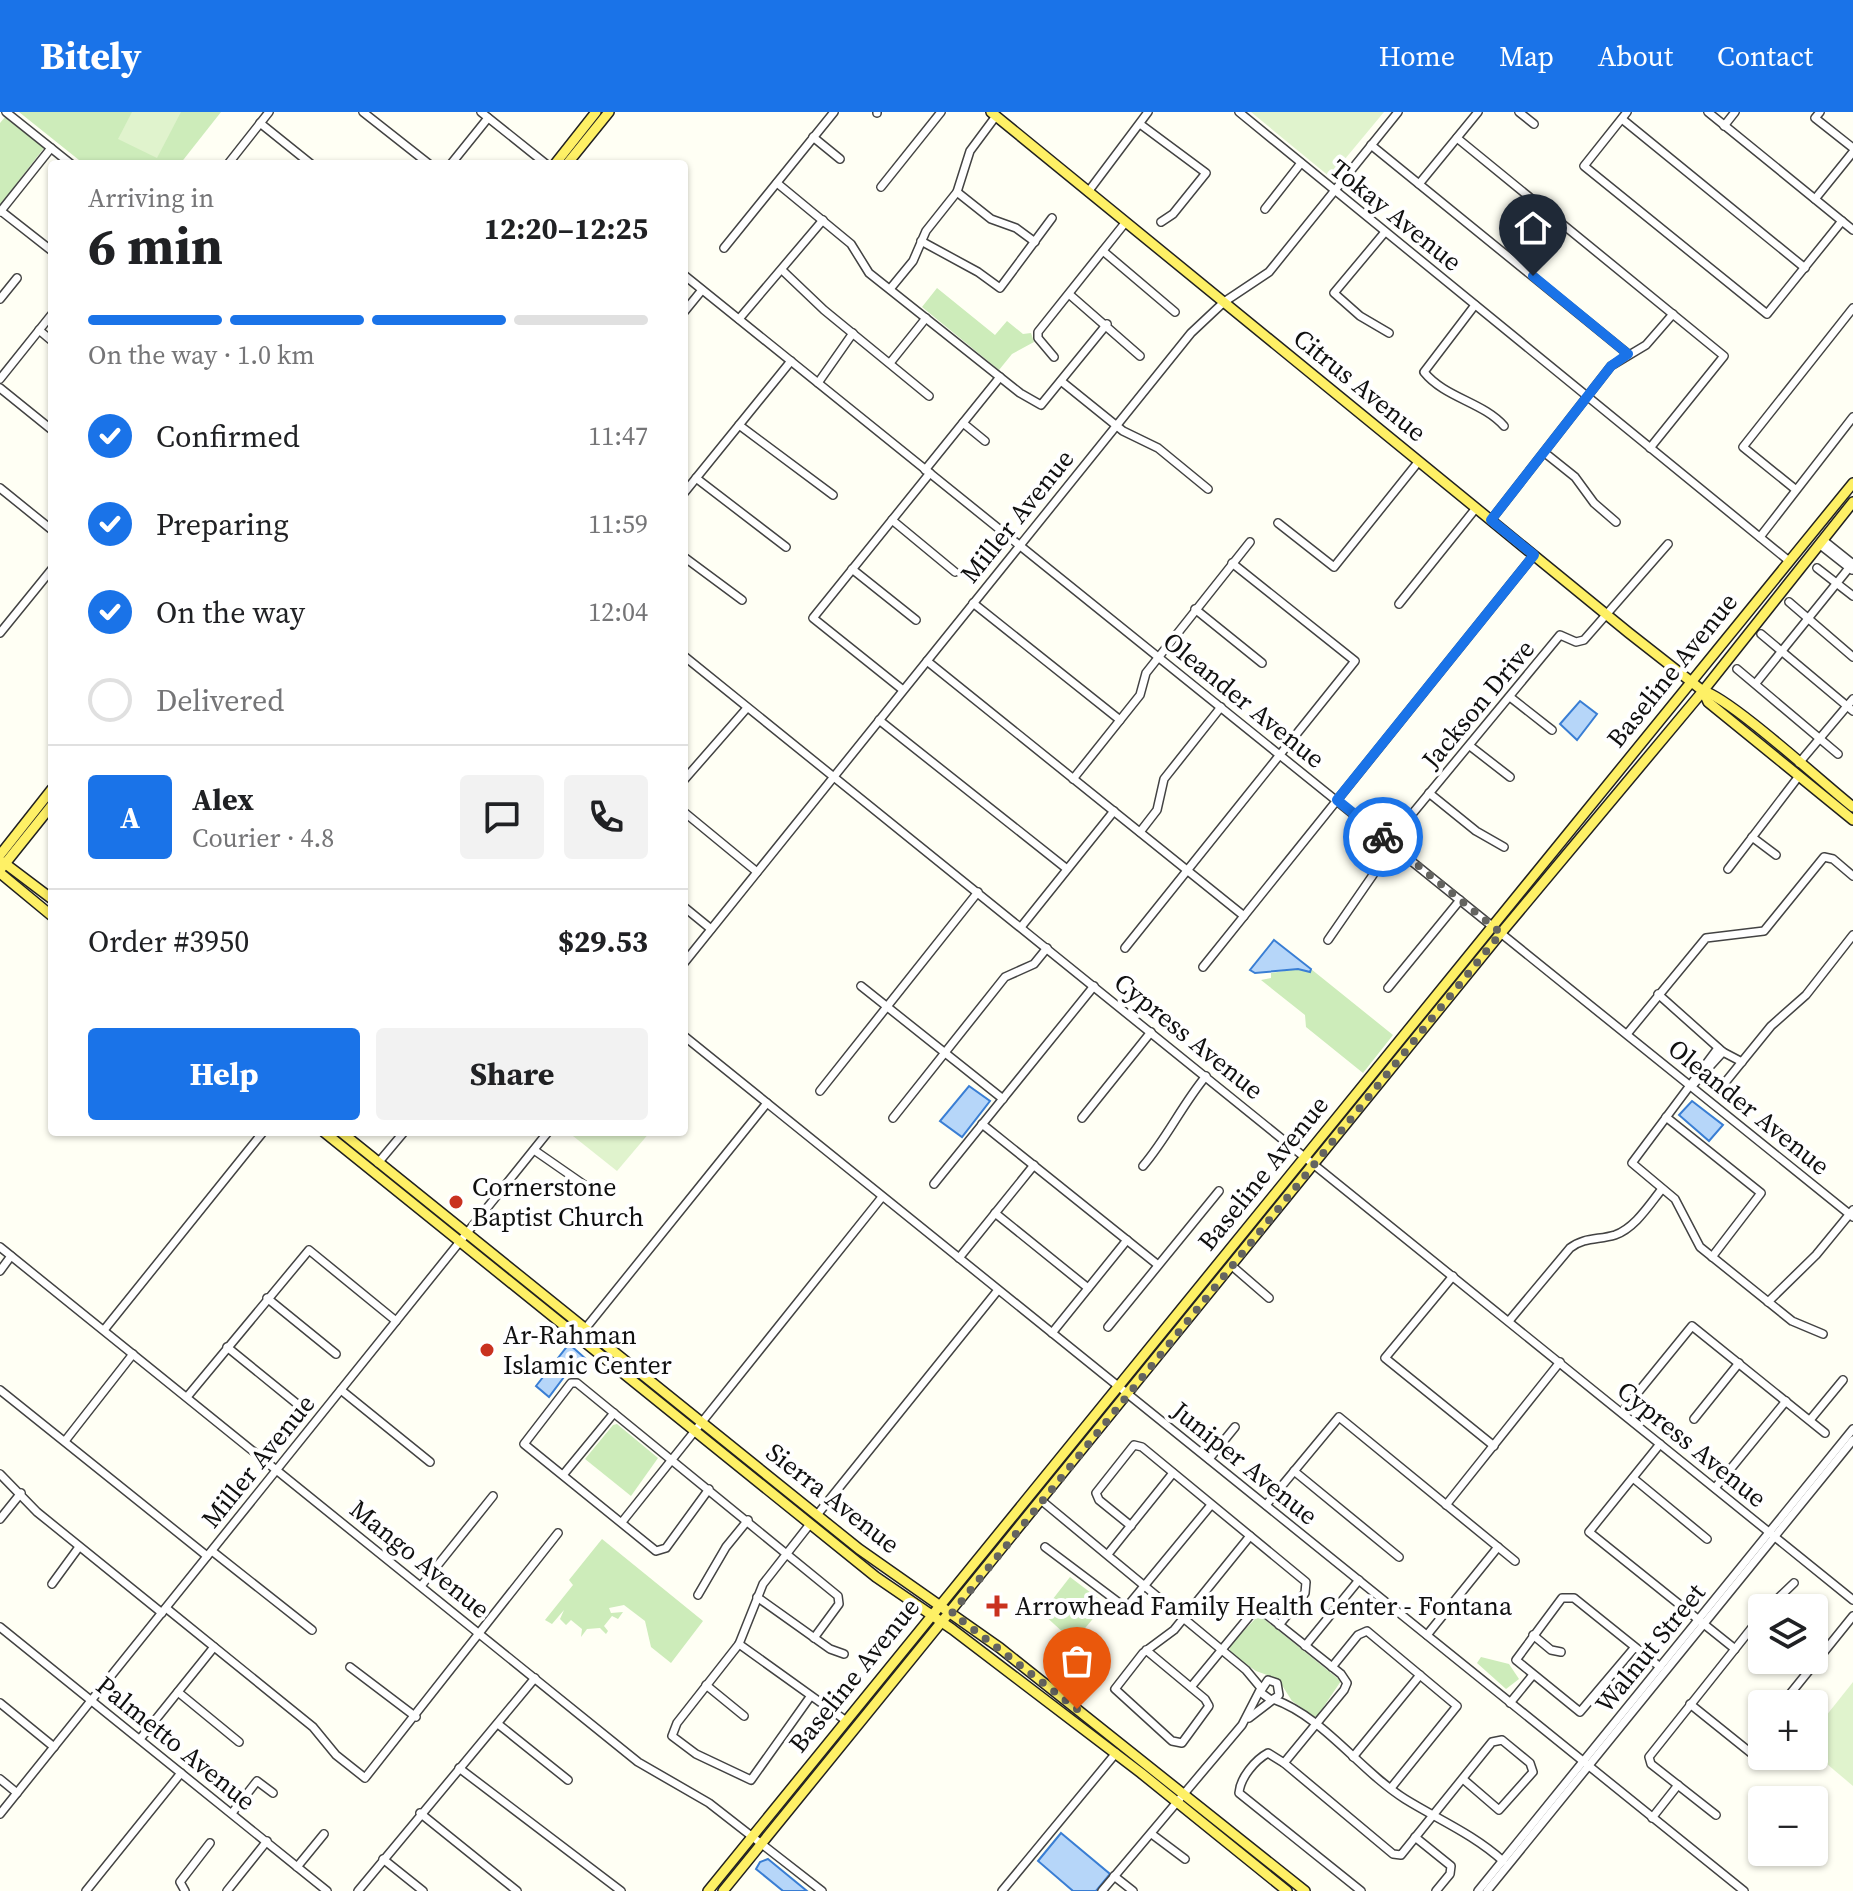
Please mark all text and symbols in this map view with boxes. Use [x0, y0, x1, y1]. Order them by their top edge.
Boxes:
text: Bitely [40, 30, 142, 82]
text: Home [1379, 37, 1455, 75]
text: Map [1499, 37, 1554, 75]
text: About [1598, 37, 1673, 75]
text: Contact [1717, 37, 1813, 75]
street label: Tokay Avenue [1323, 151, 1469, 279]
text: Arriving in [88, 180, 214, 216]
pin [1499, 194, 1567, 276]
icon: home [1511, 206, 1555, 250]
text: 12:20–12:25 [484, 208, 648, 249]
text: 6 min [88, 210, 223, 281]
street label: Citrus Avenue [1286, 320, 1434, 450]
text: On the way · 1.0 km [88, 337, 315, 373]
icon: check [88, 414, 132, 458]
text: Confirmed [156, 416, 300, 457]
text: 11:47 [588, 418, 648, 454]
street label: Miller Avenue [952, 442, 1082, 590]
icon: check [88, 502, 132, 546]
text: Preparing [156, 504, 289, 545]
text: 11:59 [588, 506, 648, 542]
street label: Baseline Avenue [1598, 585, 1746, 755]
icon: check [88, 590, 132, 634]
text: On the way [156, 592, 305, 633]
text: 12:04 [588, 594, 648, 630]
street label: Oleander Avenue [1156, 624, 1332, 776]
street label: Jackson Drive [1413, 632, 1543, 777]
text: Delivered [156, 680, 284, 721]
button: chat [460, 775, 544, 859]
button: phone [564, 775, 648, 859]
text: Alex [192, 779, 254, 820]
text: A [120, 797, 140, 838]
courier [1343, 797, 1423, 877]
icon: bike [1361, 815, 1405, 859]
text: Courier · 4.8 [192, 820, 334, 856]
text: Order #3950 [88, 921, 249, 962]
text: $29.53 [558, 921, 648, 962]
street label: Cypress Avenue [1107, 964, 1271, 1108]
button: Help [88, 1028, 360, 1120]
button: Share [376, 1028, 648, 1120]
street label: Oleander Avenue [1661, 1031, 1837, 1183]
street label: Baseline Avenue [1189, 1088, 1337, 1258]
place label: Cornerstone Baptist Church [472, 1169, 644, 1235]
marker: Cornerstone Baptist Church [447, 1193, 465, 1211]
place label: Ar-Rahman Islamic Center [503, 1317, 672, 1383]
marker: Ar-Rahman Islamic Center [478, 1341, 496, 1359]
street label: Cypress Avenue [1610, 1372, 1774, 1516]
street label: Miller Avenue [193, 1387, 323, 1535]
street label: Juniper Avenue [1164, 1392, 1326, 1533]
street label: Sierra Avenue [759, 1434, 907, 1562]
street label: Mango Avenue [342, 1491, 498, 1627]
street label: Walnut Street [1587, 1575, 1714, 1720]
place label: Arrowhead Family Health Center - Fontana [1015, 1588, 1513, 1624]
street label: Baseline Avenue [780, 1590, 928, 1760]
map controls [1748, 1594, 1828, 1866]
button: layers [1748, 1594, 1828, 1674]
marker: Arrowhead Family Health Center - Fontana [986, 1595, 1008, 1617]
pin [1043, 1627, 1111, 1709]
icon: bag [1055, 1639, 1099, 1683]
street label: Palmetto Avenue [89, 1667, 263, 1819]
button: + [1748, 1690, 1828, 1770]
button: − [1748, 1786, 1828, 1866]

